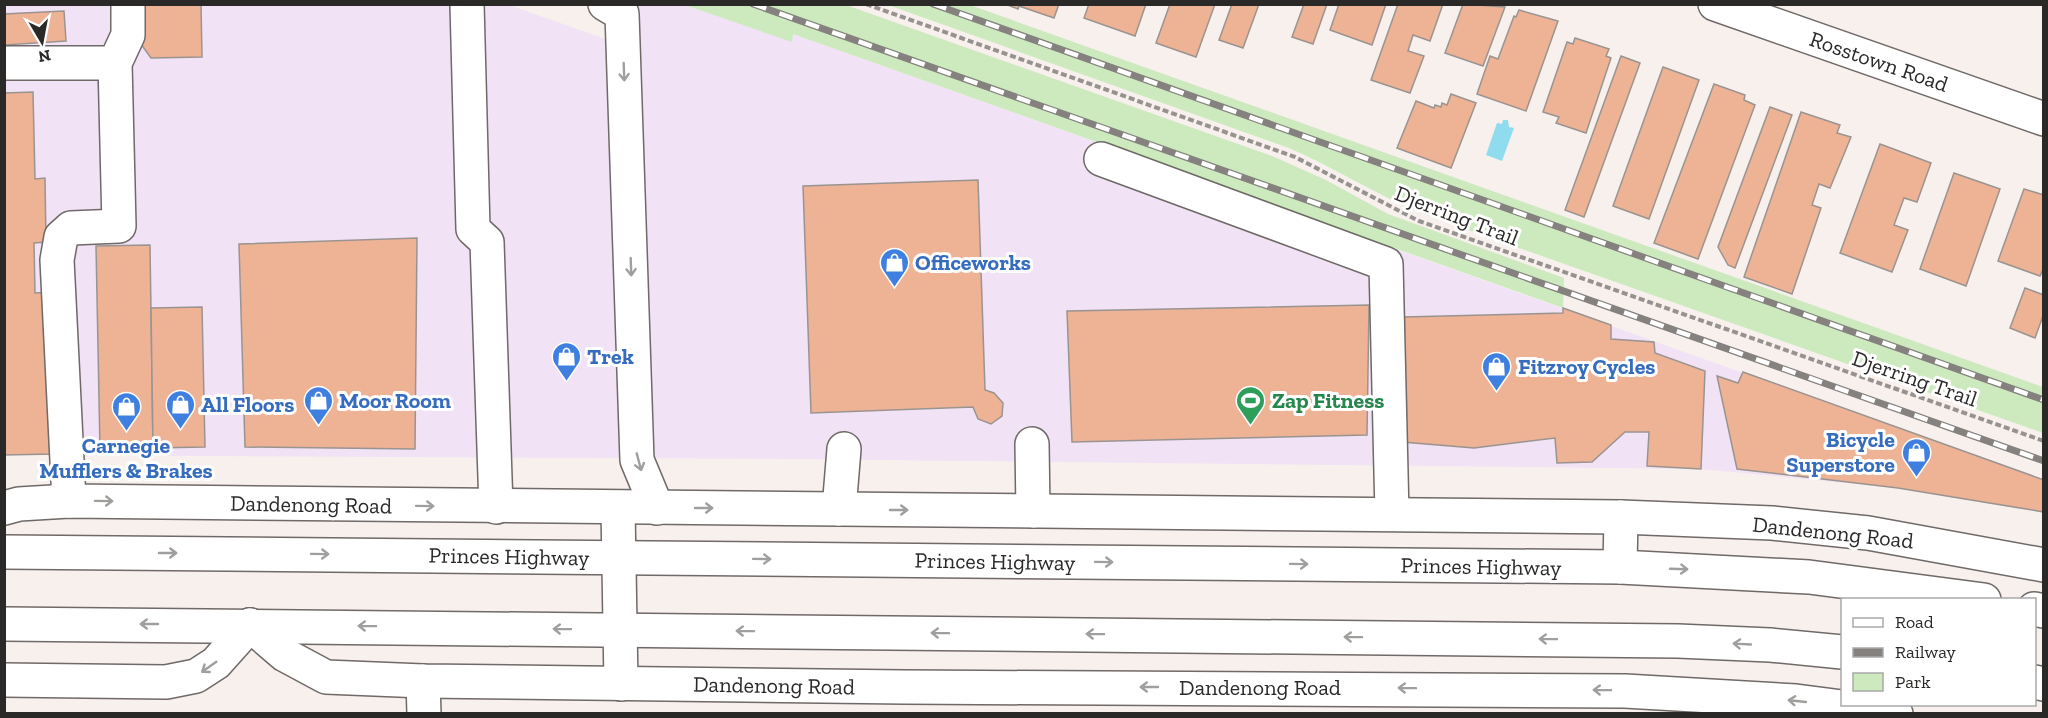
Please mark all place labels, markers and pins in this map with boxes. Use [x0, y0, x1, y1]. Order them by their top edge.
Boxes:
shop icon: Officeworks [878, 246, 910, 288]
place label: Officeworks [915, 249, 1031, 276]
shop icon: Trek [550, 340, 582, 382]
place label: Trek [587, 343, 634, 370]
shop icon: Fitzroy Cycles [1481, 350, 1513, 392]
place label: Fitzroy Cycles [1518, 353, 1655, 380]
shop icon: Moor Room [302, 384, 334, 426]
sports icon: Zap Fitness [1235, 384, 1267, 426]
place label: Moor Room [339, 387, 452, 414]
place label: Zap Fitness [1272, 387, 1384, 414]
shop icon: All Floors [164, 388, 196, 430]
shop icon: Carnegie Mufflers & Brakes [110, 390, 142, 432]
place label: All Floors [201, 391, 294, 418]
place label: Bicycle Superstore [1786, 426, 1895, 478]
place label: Carnegie Mufflers & Brakes [39, 432, 213, 484]
shop icon: Bicycle Superstore [1900, 436, 1932, 478]

